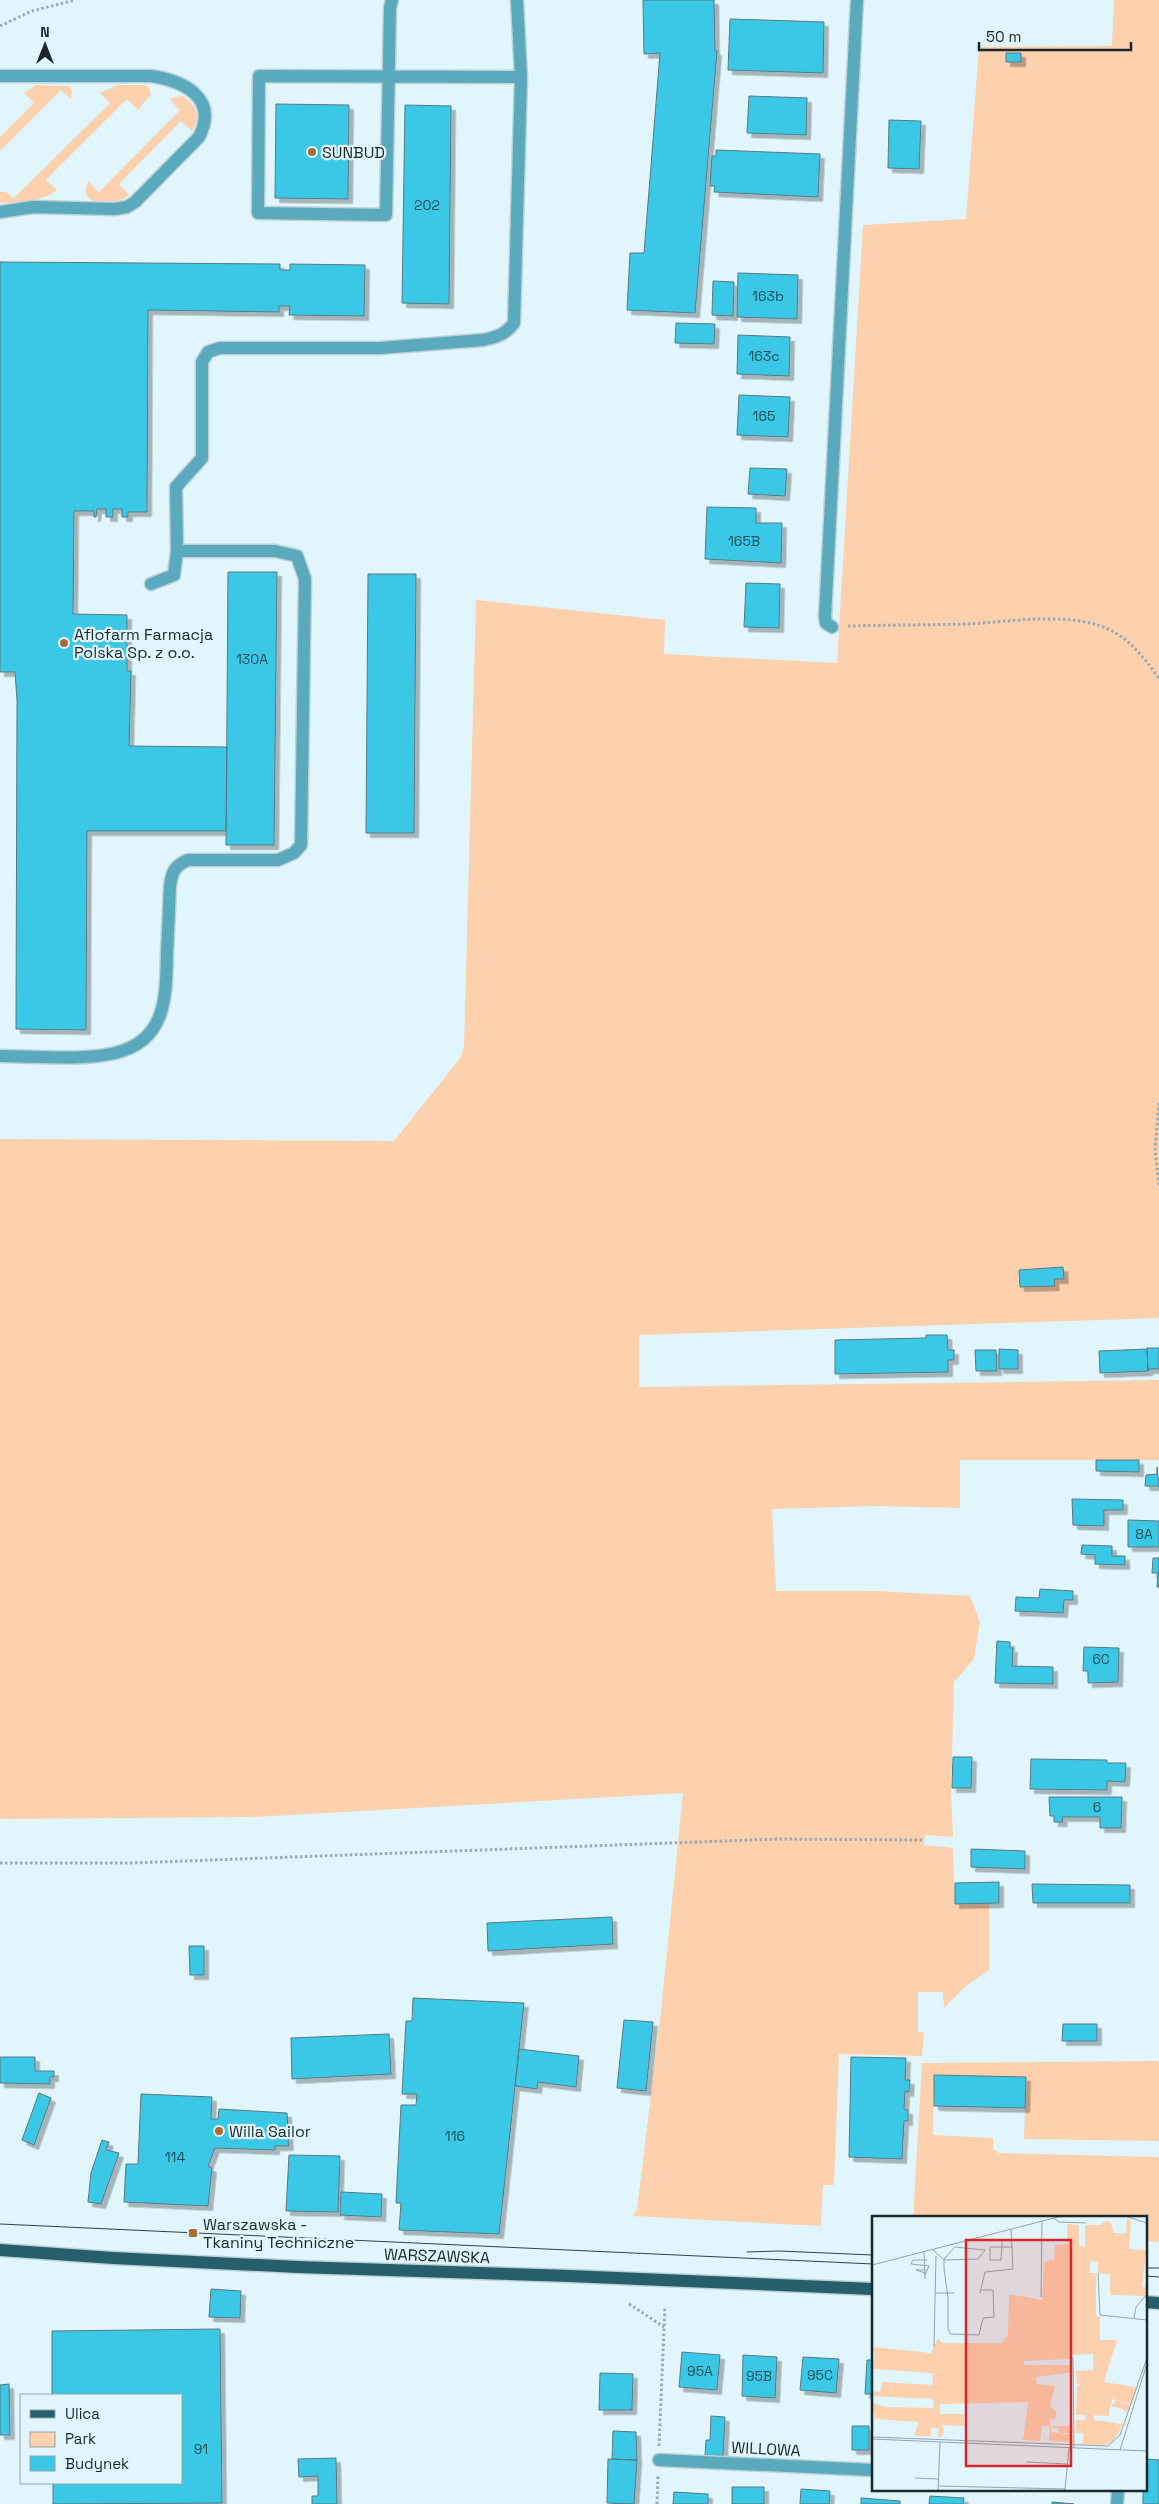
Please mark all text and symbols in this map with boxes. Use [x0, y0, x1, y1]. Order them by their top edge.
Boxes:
north arrow [20, 20, 70, 70]
scale bar [979, 20, 1132, 52]
text: N [40, 23, 50, 41]
text: 50 m [986, 27, 1021, 46]
place label: SUNBUD [322, 142, 385, 163]
marker: SUNBUD [306, 146, 318, 158]
house number: 202 [414, 196, 440, 214]
house number: 163b [752, 287, 784, 305]
house number: 163c [748, 347, 780, 365]
house number: 165 [753, 407, 775, 425]
house number: 165B [728, 532, 760, 550]
place label: Aflofarm Farmacja Polska Sp. z o.o. [74, 624, 213, 663]
marker: Aflofarm Farmacja Polska Sp. z o.o. [58, 637, 70, 649]
house number: 130A [236, 650, 268, 668]
house number: 8A [1135, 1525, 1153, 1543]
house number: 6C [1092, 1650, 1110, 1668]
house number: 6 [1093, 1798, 1101, 1816]
place label: Willa Sailor [229, 2121, 311, 2142]
marker: Willa Sailor [213, 2125, 225, 2137]
house number: 116 [445, 2127, 465, 2145]
house number: 114 [165, 2148, 185, 2166]
place label: Warszawska - Tkaniny Techniczne [203, 2214, 354, 2253]
inset map [872, 2216, 1146, 2492]
marker: Warszawska - Tkaniny Techniczne [187, 2227, 199, 2239]
street label: WARSZAWSKA [384, 2244, 490, 2268]
house number: 95A [687, 2362, 713, 2380]
house number: 95C [807, 2366, 833, 2384]
house number: 95B [746, 2367, 772, 2385]
legend [20, 2394, 182, 2484]
text: Ulica [65, 2404, 100, 2423]
text: Park [65, 2429, 96, 2448]
street label: WILLOWA [731, 2437, 801, 2461]
house number: 91 [194, 2440, 208, 2458]
text: Budynek [65, 2454, 129, 2473]

